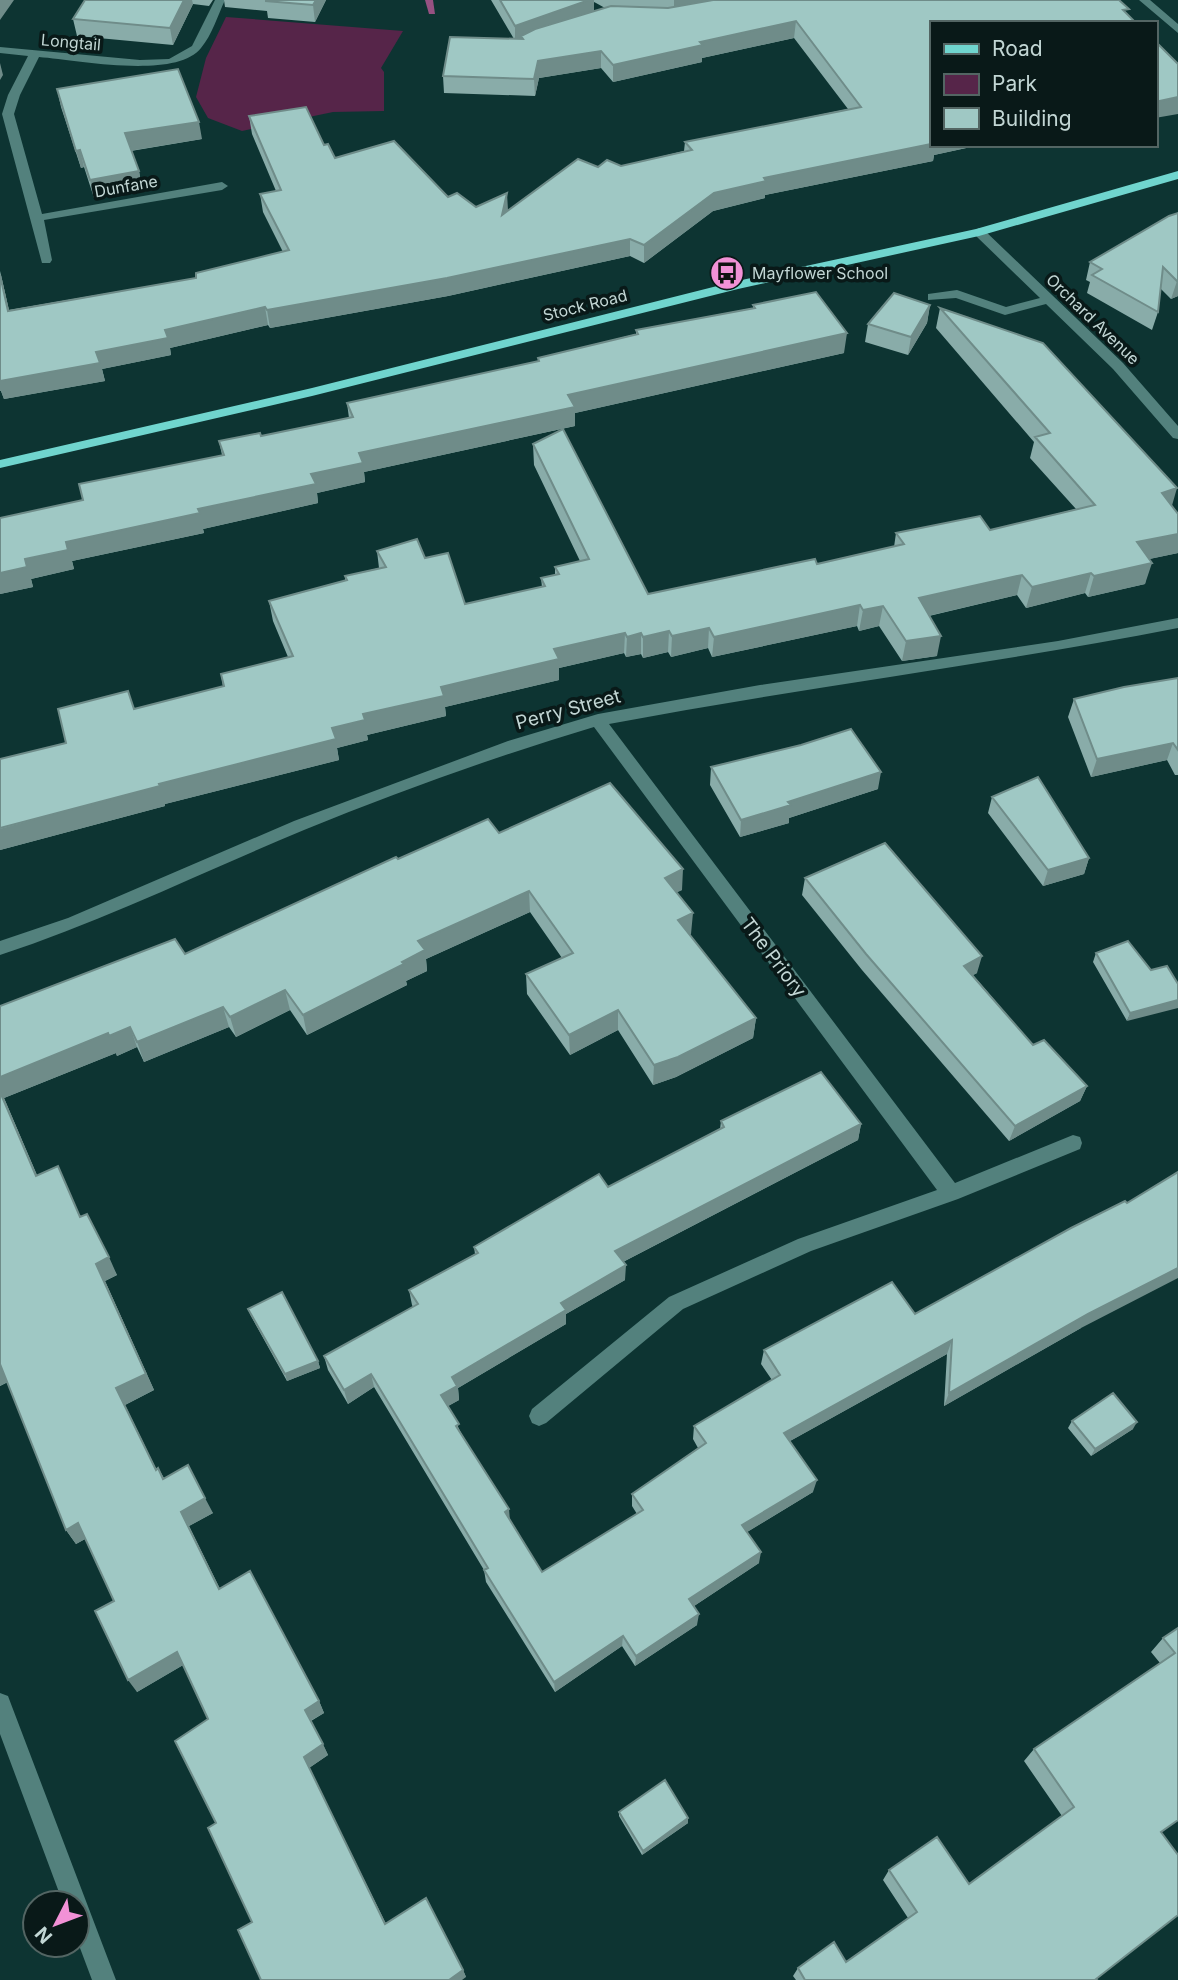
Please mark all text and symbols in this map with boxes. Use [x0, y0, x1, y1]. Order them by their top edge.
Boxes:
legend [930, 21, 1157, 147]
street label: Longtail [40, 29, 102, 55]
text: Road [992, 36, 1043, 61]
text: Park [992, 71, 1037, 96]
text: Building [992, 106, 1072, 131]
street label: Dunfane [93, 171, 159, 201]
bus stop icon: Mayflower School [708, 254, 746, 292]
place label: Mayflower School [752, 263, 888, 283]
street label: Orchard Avenue [1042, 269, 1144, 369]
street label: Stock Road [541, 285, 629, 325]
street label: Perry Street [513, 684, 623, 735]
street label: The Priory [736, 913, 811, 1002]
north arrow [21, 1889, 91, 1959]
text: N [30, 1922, 57, 1948]

